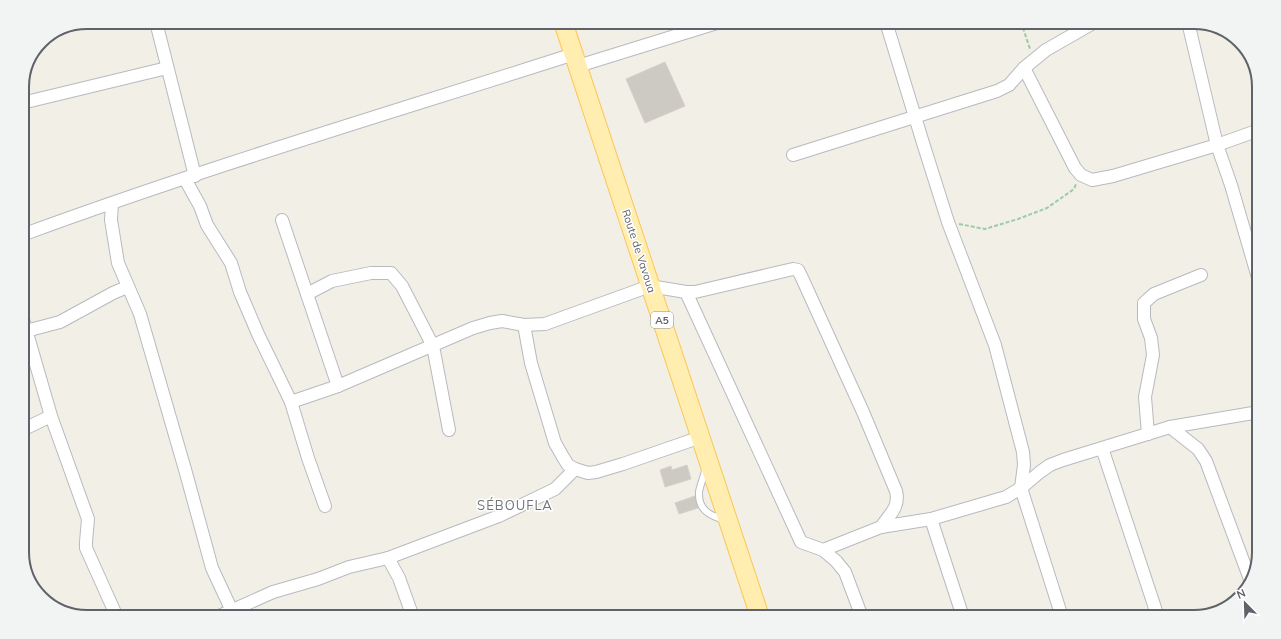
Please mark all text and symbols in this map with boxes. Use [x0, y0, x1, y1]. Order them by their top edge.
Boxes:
street label: Route de Vavoua [619, 208, 659, 294]
road number: A5 [651, 312, 673, 328]
district label: SÉBOUFLA [477, 497, 553, 513]
north arrow [1225, 583, 1265, 623]
text: N [1235, 586, 1248, 602]

